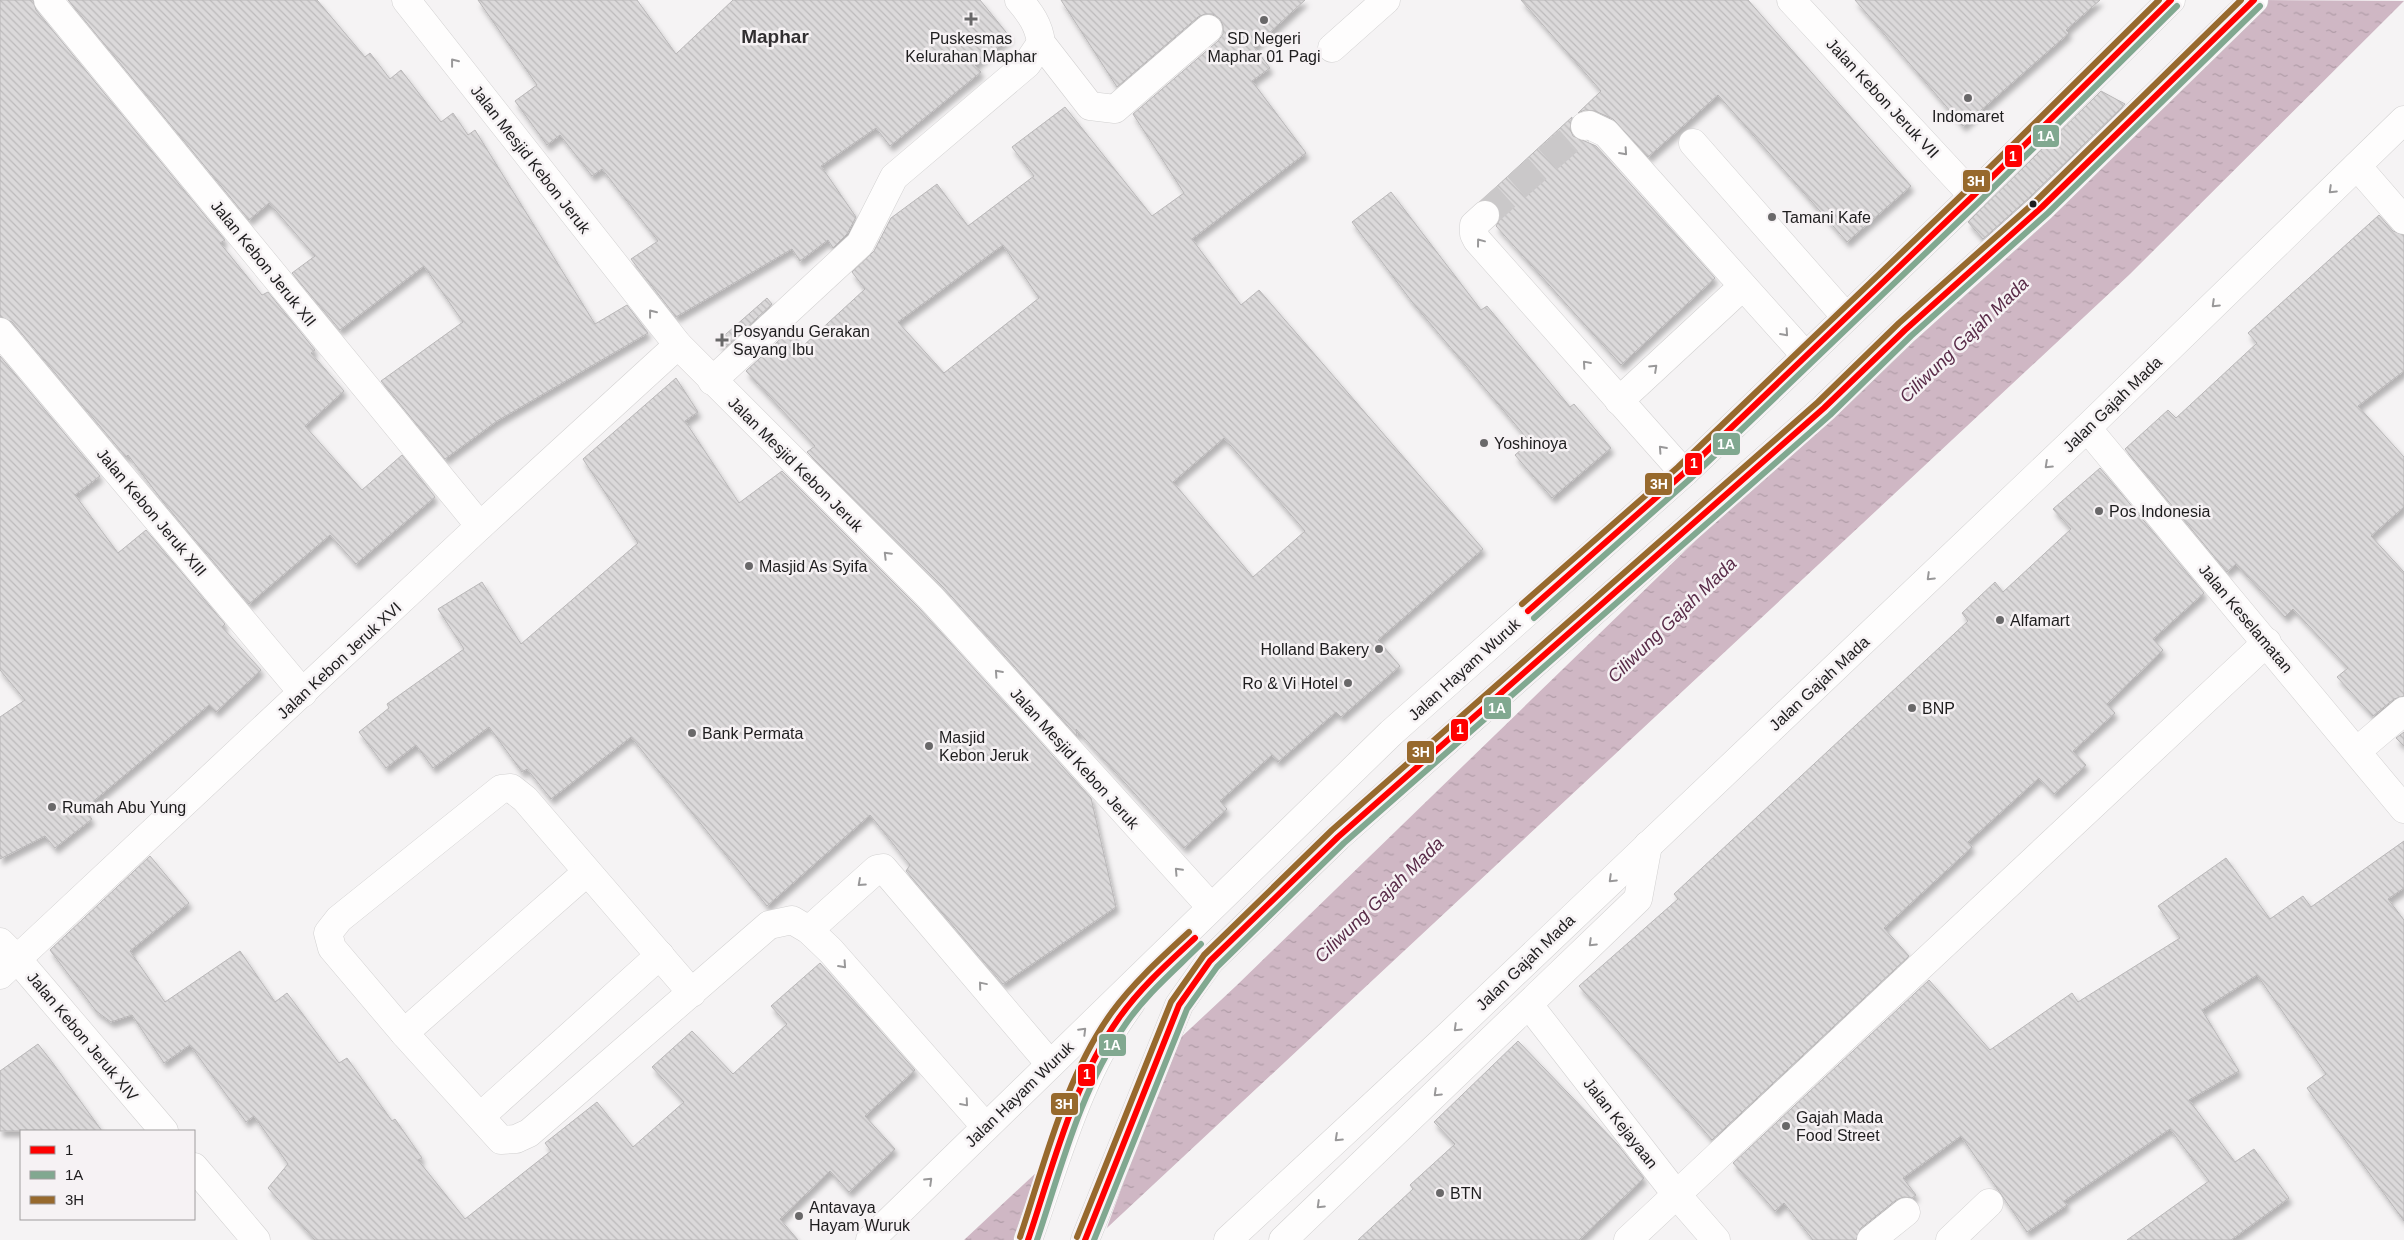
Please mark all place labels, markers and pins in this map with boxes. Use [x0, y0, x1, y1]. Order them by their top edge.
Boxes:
marker: Puskesmas Kelurahan Maphar [964, 12, 978, 26]
marker: SD Negeri Maphar 01 Pagi [1258, 14, 1270, 26]
place label: Puskesmas Kelurahan Maphar [905, 30, 1037, 65]
place label: SD Negeri Maphar 01 Pagi [1208, 30, 1320, 65]
marker: Indomaret [1962, 92, 1974, 104]
place label: Indomaret [1932, 108, 2005, 125]
unlabelled marker [2028, 199, 2038, 209]
place label: Tamani Kafe [1782, 209, 1871, 226]
marker: Tamani Kafe [1766, 211, 1778, 223]
place label: Posyandu Gerakan Sayang Ibu [733, 323, 870, 358]
marker: Posyandu Gerakan Sayang Ibu [715, 333, 729, 347]
place label: Yoshinoya [1494, 435, 1567, 452]
marker: Yoshinoya [1478, 437, 1490, 449]
place label: Pos Indonesia [2109, 503, 2211, 520]
marker: Pos Indonesia [2093, 505, 2105, 517]
place label: Masjid As Syifa [759, 558, 868, 575]
marker: Masjid As Syifa [743, 560, 755, 572]
place label: Alfamart [2010, 612, 2070, 629]
marker: Alfamart [1994, 614, 2006, 626]
place label: Holland Bakery [1261, 641, 1369, 658]
marker: Holland Bakery [1373, 643, 1385, 655]
place label: Ro & Vi Hotel [1242, 675, 1338, 692]
marker: Ro & Vi Hotel [1342, 677, 1354, 689]
place label: BNP [1922, 700, 1955, 717]
marker: BNP [1906, 702, 1918, 714]
place label: Bank Permata [702, 725, 803, 742]
marker: Bank Permata [686, 727, 698, 739]
place label: Masjid Kebon Jeruk [939, 729, 1030, 764]
marker: Masjid Kebon Jeruk [923, 740, 935, 752]
place label: Rumah Abu Yung [62, 799, 186, 816]
marker: Rumah Abu Yung [46, 801, 58, 813]
place label: Gajah Mada Food Street [1796, 1109, 1883, 1144]
marker: Gajah Mada Food Street [1780, 1120, 1792, 1132]
place label: BTN [1450, 1185, 1482, 1202]
marker: BTN [1434, 1187, 1446, 1199]
place label: Antavaya Hayam Wuruk [809, 1199, 911, 1234]
marker: Antavaya Hayam Wuruk [793, 1210, 805, 1222]

